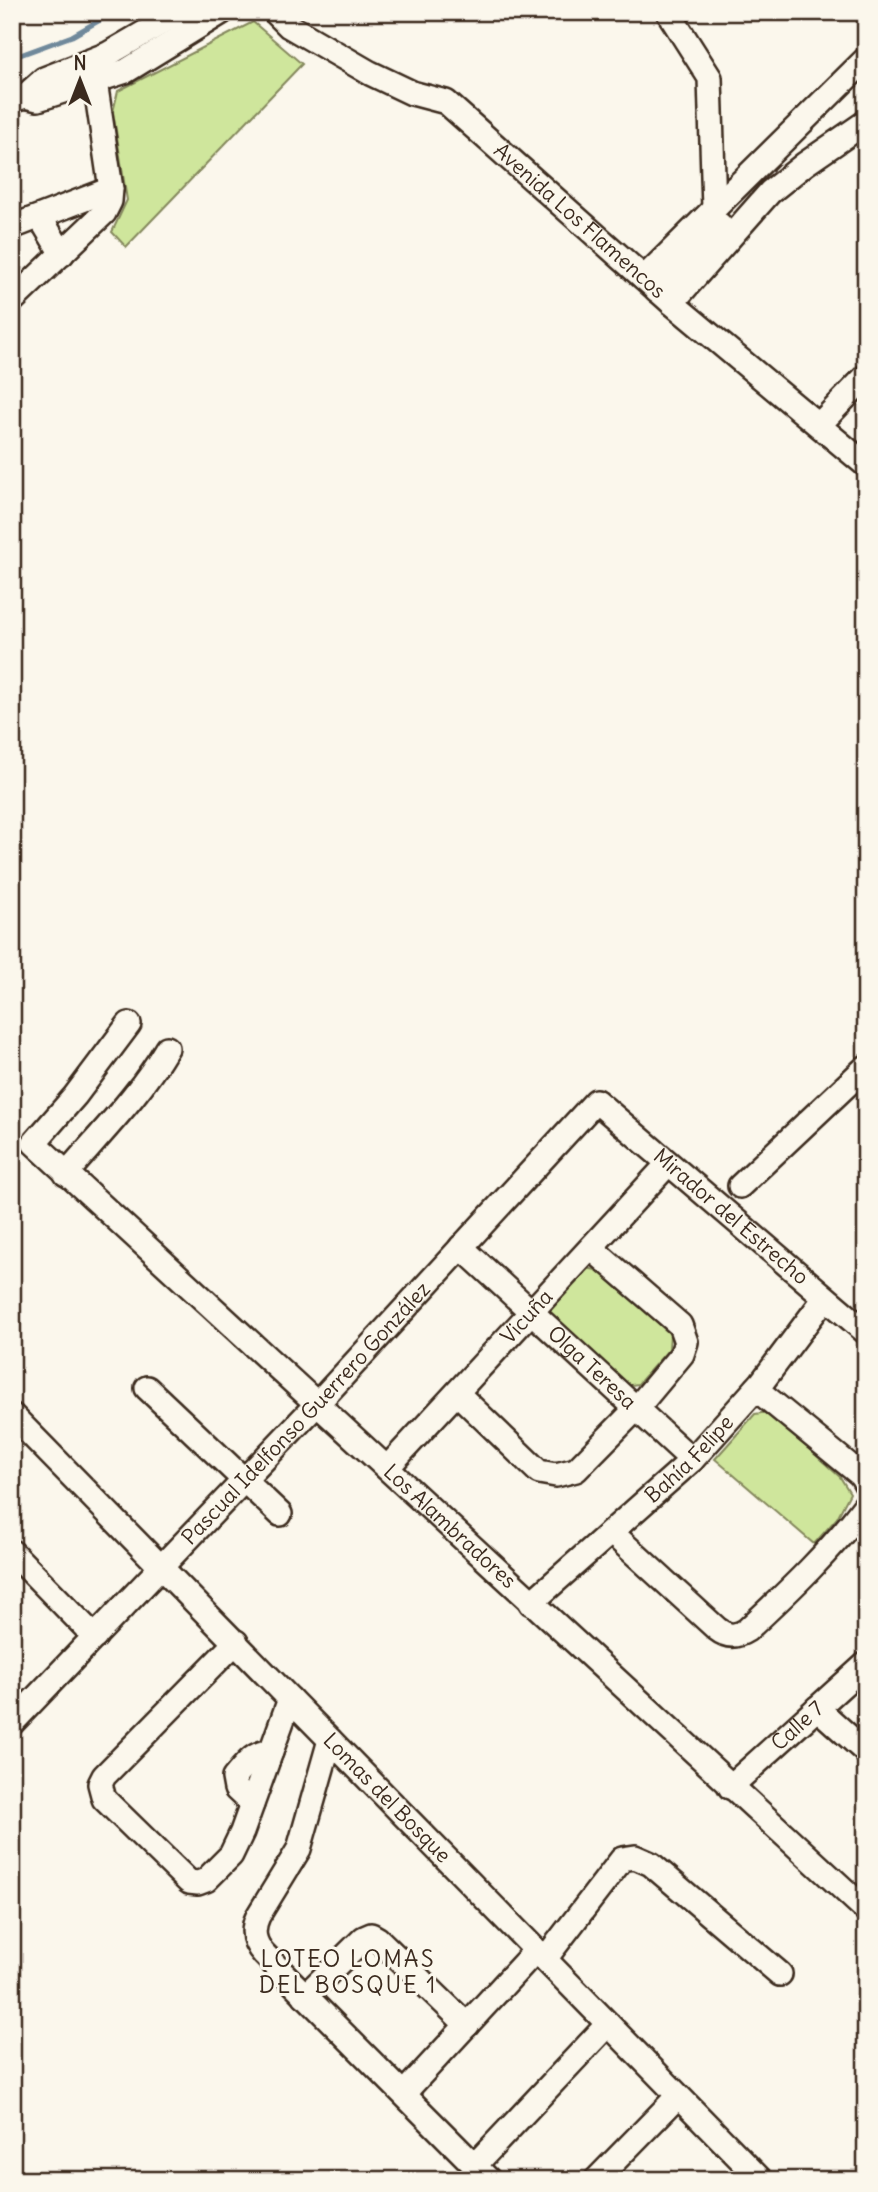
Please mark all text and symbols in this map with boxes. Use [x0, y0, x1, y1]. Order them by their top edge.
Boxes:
north arrow [46, 46, 116, 116]
text: N [73, 51, 87, 75]
street label: Avenida Los Flamencos [488, 137, 672, 304]
street label: Mirador del Estrecho [648, 1142, 815, 1290]
street label: Pascual Idelfonso Guerrero González [176, 1276, 436, 1550]
street label: Vicuña [494, 1283, 558, 1349]
street label: Olga Teresa [542, 1320, 642, 1415]
street label: Bahía Felipe [639, 1409, 739, 1509]
street label: Los Alambradores [378, 1458, 522, 1594]
street label: Calle 7 [765, 1695, 829, 1756]
street label: Lomas del Bosque [318, 1727, 457, 1868]
district label: LOTEO LOMAS DEL BOSQUE 1 [259, 1944, 437, 1999]

